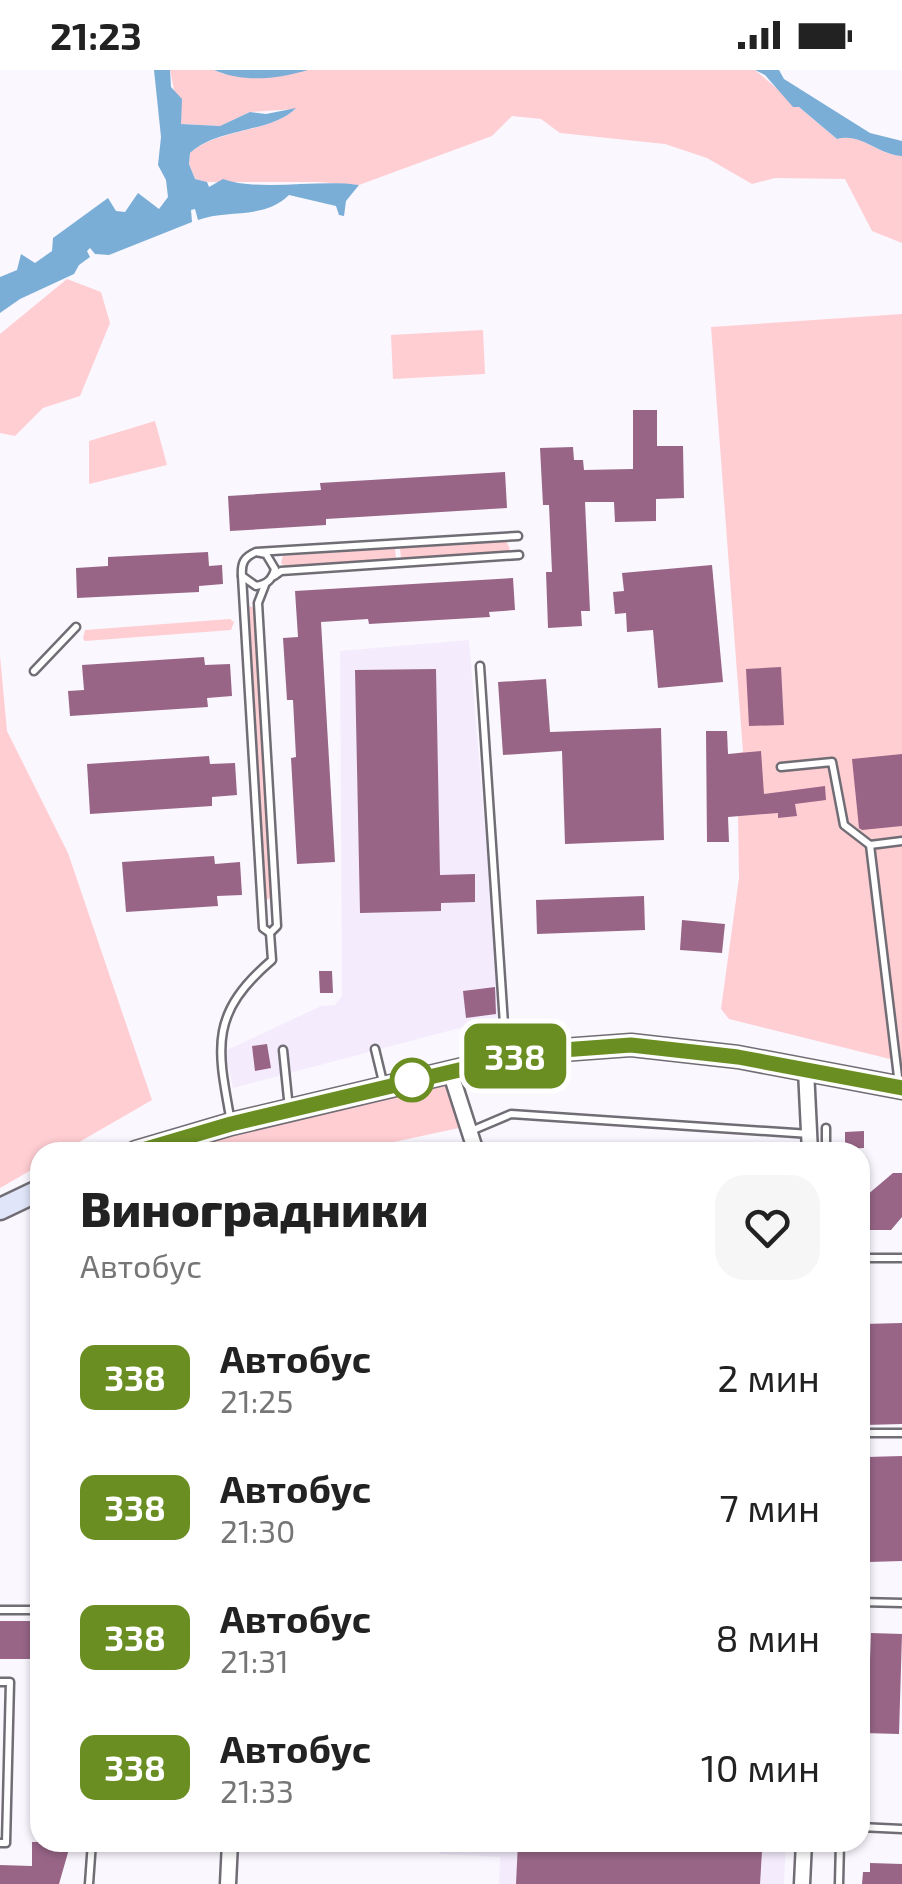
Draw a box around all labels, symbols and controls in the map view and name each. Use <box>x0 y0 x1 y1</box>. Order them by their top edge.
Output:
text: 21:23 <box>50 12 142 58</box>
line badge: 338 <box>458 1024 572 1088</box>
text: 338 <box>484 1035 546 1077</box>
unlabelled marker <box>391 1059 433 1101</box>
button: heart <box>715 1175 820 1280</box>
text: Виноградники <box>80 1179 429 1237</box>
text: Автобус <box>80 1246 202 1284</box>
text: Автобус <box>220 1335 371 1381</box>
text: 2 мин <box>717 1354 820 1400</box>
text: 338 <box>104 1356 166 1398</box>
text: 21:25 <box>220 1381 293 1419</box>
text: Автобус <box>220 1465 371 1511</box>
text: 7 мин <box>719 1484 820 1530</box>
text: 338 <box>104 1486 166 1528</box>
text: 21:30 <box>220 1511 295 1549</box>
text: Автобус <box>220 1595 371 1641</box>
text: 8 мин <box>716 1614 820 1660</box>
text: 338 <box>104 1616 166 1658</box>
text: 21:31 <box>220 1641 289 1679</box>
text: Автобус <box>220 1725 371 1771</box>
text: 10 мин <box>701 1744 820 1790</box>
text: 338 <box>104 1746 166 1788</box>
text: 21:33 <box>220 1771 294 1809</box>

